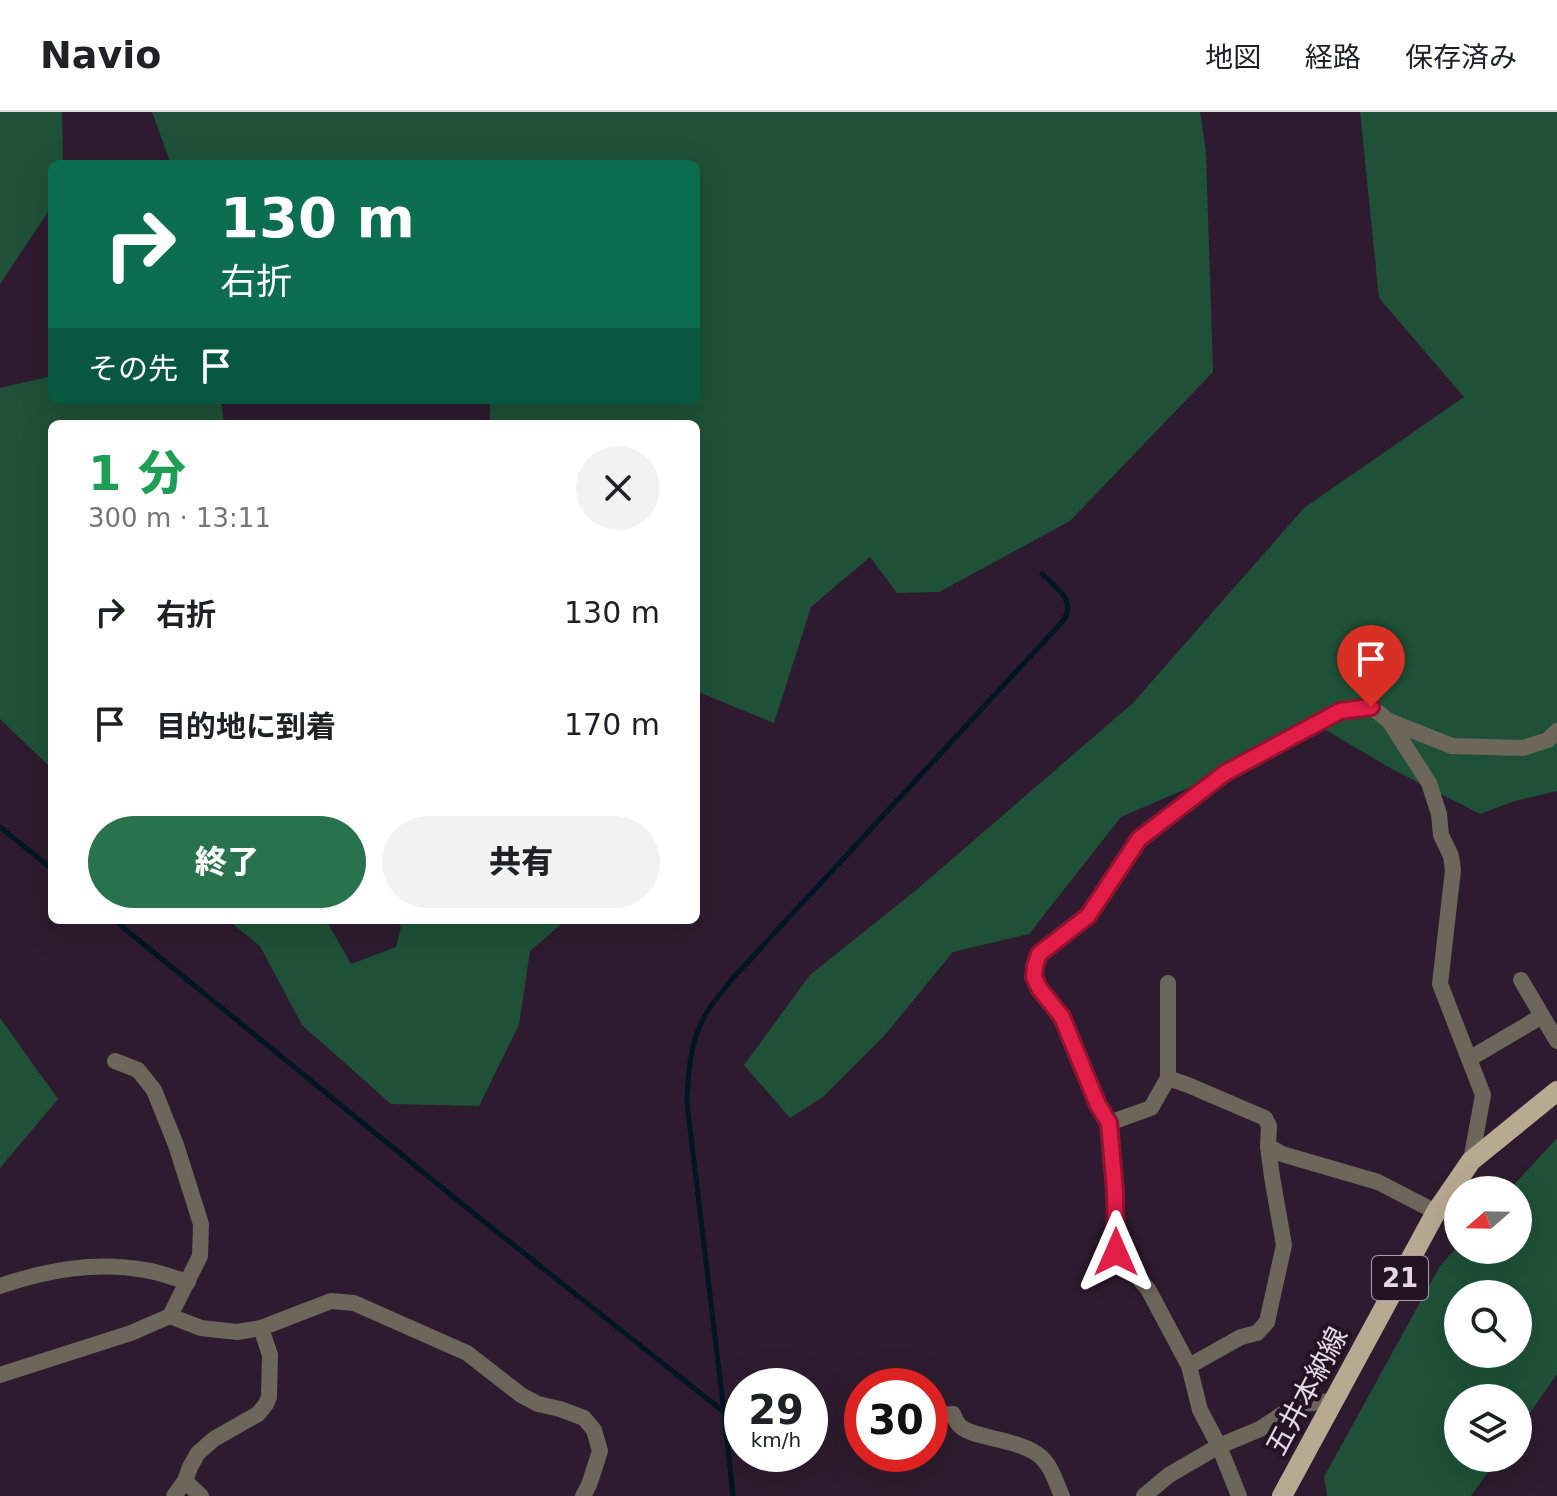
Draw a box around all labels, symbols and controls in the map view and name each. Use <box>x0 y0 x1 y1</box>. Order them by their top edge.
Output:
text: Navio <box>40 33 161 77</box>
text: 地図 <box>1205 41 1261 74</box>
text: 経路 <box>1305 41 1361 74</box>
text: 保存済み <box>1405 41 1517 74</box>
text: 130 m <box>220 185 415 250</box>
icon: right <box>88 192 192 296</box>
text: 右折 <box>220 261 292 302</box>
icon: arrive <box>194 344 238 388</box>
text: その先 <box>88 351 178 386</box>
text: 1 分 <box>88 445 186 501</box>
button: close <box>576 446 660 530</box>
text: 300 m · 13:11 <box>88 503 271 533</box>
icon: right <box>88 590 132 634</box>
text: 130 m <box>564 595 660 630</box>
text: 右折 <box>156 597 216 632</box>
pin <box>1337 625 1405 707</box>
icon: arrive <box>1349 637 1393 681</box>
icon: arrive <box>88 702 132 746</box>
text: 170 m <box>564 707 660 742</box>
text: 目的地に到着 <box>156 709 336 744</box>
button: 終了 <box>88 816 366 908</box>
button: 共有 <box>382 816 660 908</box>
north arrow <box>1444 1176 1532 1264</box>
map controls <box>1444 1176 1532 1472</box>
position arrow <box>1074 1210 1158 1294</box>
road number: 21 <box>1372 1256 1428 1300</box>
button: search <box>1444 1280 1532 1368</box>
street label: 五井本納線 <box>1260 1321 1354 1461</box>
speed limit sign: 30 <box>844 1368 948 1472</box>
button: layers <box>1444 1384 1532 1472</box>
text: 29 <box>748 1387 804 1433</box>
text: km/h <box>751 1428 801 1452</box>

